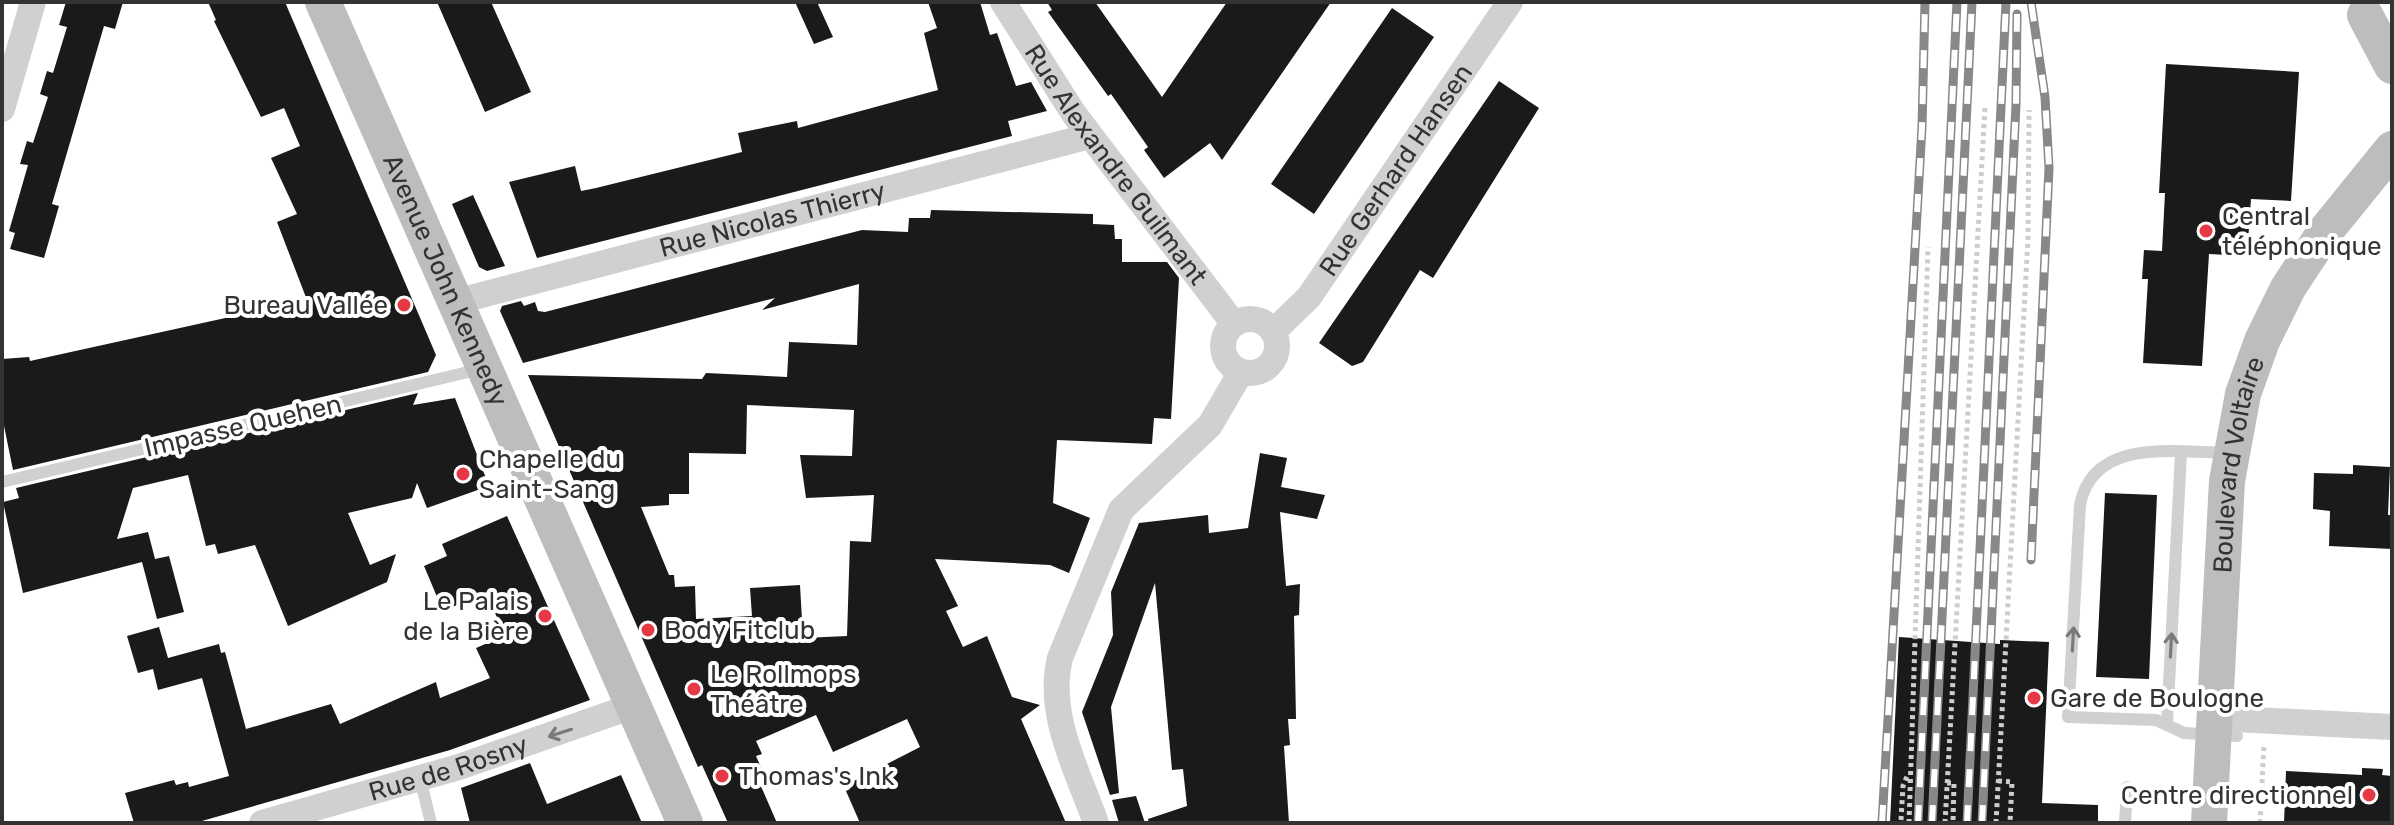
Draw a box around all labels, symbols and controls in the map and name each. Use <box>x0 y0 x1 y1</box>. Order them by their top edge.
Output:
street label: Rue Alexandre Guilmant <box>1018 38 1214 291</box>
street label: Rue Gerhard Hansen <box>1312 58 1479 282</box>
street label: Avenue John Kennedy <box>377 149 515 411</box>
street label: Rue Nicolas Thierry <box>656 175 889 263</box>
place label: Central téléphonique <box>2222 201 2382 262</box>
marker: Central téléphonique <box>2197 222 2215 240</box>
place label: Bureau Vallée <box>223 290 388 321</box>
marker: Bureau Vallée <box>395 296 413 314</box>
street label: Boulevard Voltaire <box>2207 352 2271 574</box>
street label: Impasse Quehen <box>141 388 345 464</box>
place label: Chapelle du Saint-Sang <box>479 444 621 505</box>
marker: Chapelle du Saint-Sang <box>454 465 472 483</box>
place label: Le Palais de la Bière <box>403 586 529 647</box>
marker: Le Palais de la Bière <box>536 607 554 625</box>
place label: Body Fitclub <box>664 615 815 646</box>
marker: Body Fitclub <box>639 621 657 639</box>
one-way arrow <box>2065 626 2080 653</box>
one-way arrow <box>2164 632 2179 659</box>
place label: Le Rollmops Théâtre <box>710 659 857 720</box>
marker: Le Rollmops Théâtre <box>685 680 703 698</box>
place label: Gare de Boulogne <box>2050 683 2264 714</box>
marker: Gare de Boulogne <box>2025 689 2043 707</box>
one-way arrow <box>548 727 573 742</box>
street label: Rue de Rosny <box>365 729 532 807</box>
place label: Thomas's Ink <box>738 761 895 792</box>
marker: Thomas's Ink <box>713 767 731 785</box>
place label: Centre directionnel <box>2121 780 2353 811</box>
marker: Centre directionnel <box>2360 786 2378 804</box>

